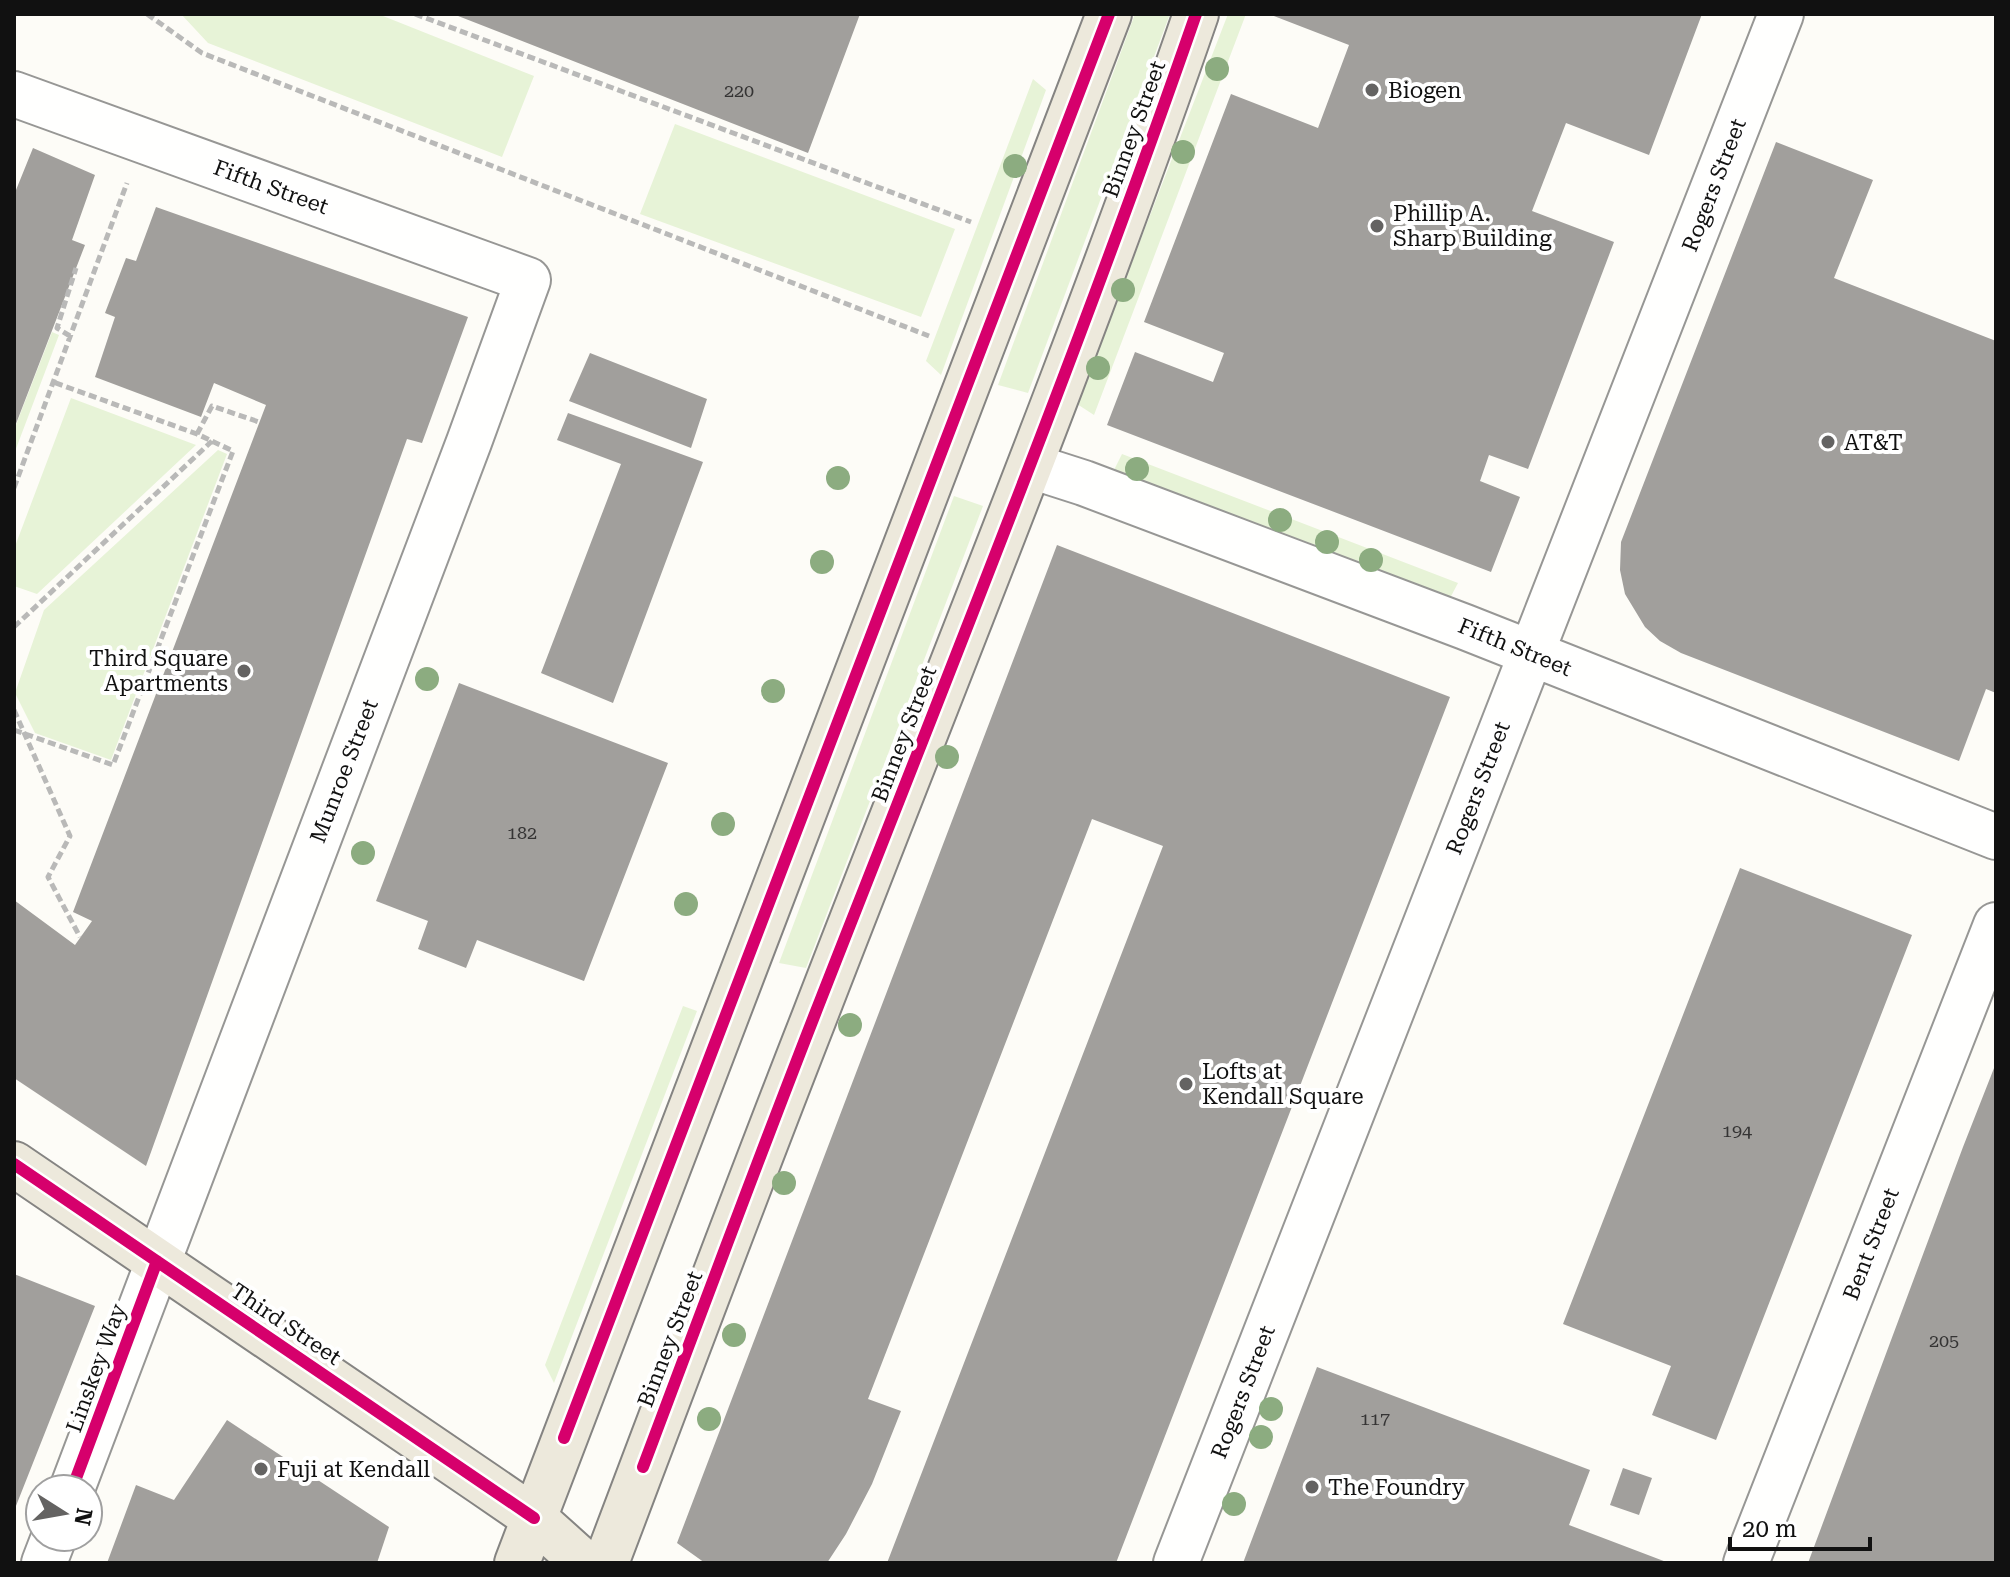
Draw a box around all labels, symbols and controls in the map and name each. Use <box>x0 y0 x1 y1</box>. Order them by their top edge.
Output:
street label: Binney Street <box>1098 57 1170 201</box>
place label: Biogen <box>1388 78 1461 103</box>
house number: 220 <box>724 80 754 101</box>
marker: Biogen <box>1363 81 1381 99</box>
street label: Rogers Street <box>1677 115 1751 255</box>
street label: Fifth Street <box>210 155 332 219</box>
place label: Phillip A. Sharp Building <box>1393 201 1552 251</box>
marker: Phillip A. Sharp Building <box>1368 217 1386 235</box>
place label: AT&T <box>1844 430 1903 455</box>
marker: AT&T <box>1819 433 1837 451</box>
street label: Fifth Street <box>1455 613 1575 681</box>
place label: Third Square Apartments <box>89 646 228 696</box>
marker: Third Square Apartments <box>235 662 253 680</box>
street label: Binney Street <box>867 662 941 806</box>
street label: Munroe Street <box>305 696 383 846</box>
street label: Rogers Street <box>1441 718 1515 858</box>
house number: 182 <box>507 822 537 843</box>
place label: Lofts at Kendall Square <box>1202 1059 1364 1109</box>
marker: Lofts at Kendall Square <box>1177 1075 1195 1093</box>
house number: 194 <box>1722 1120 1752 1141</box>
street label: Bent Street <box>1838 1184 1904 1304</box>
street label: Binney Street <box>633 1267 707 1411</box>
street label: Third Street <box>226 1278 346 1370</box>
street label: Linskey Way <box>61 1300 131 1436</box>
street label: Rogers Street <box>1206 1322 1280 1462</box>
house number: 205 <box>1929 1330 1959 1351</box>
house number: 117 <box>1360 1408 1390 1429</box>
place label: Fuji at Kendall <box>277 1457 430 1482</box>
marker: Fuji at Kendall <box>252 1460 270 1478</box>
north arrow <box>24 1473 104 1553</box>
place label: The Foundry <box>1328 1475 1465 1500</box>
marker: The Foundry <box>1303 1478 1321 1496</box>
scale bar <box>1730 1501 1870 1551</box>
text: N <box>69 1506 97 1527</box>
text: 20 m <box>1742 1515 1797 1543</box>

